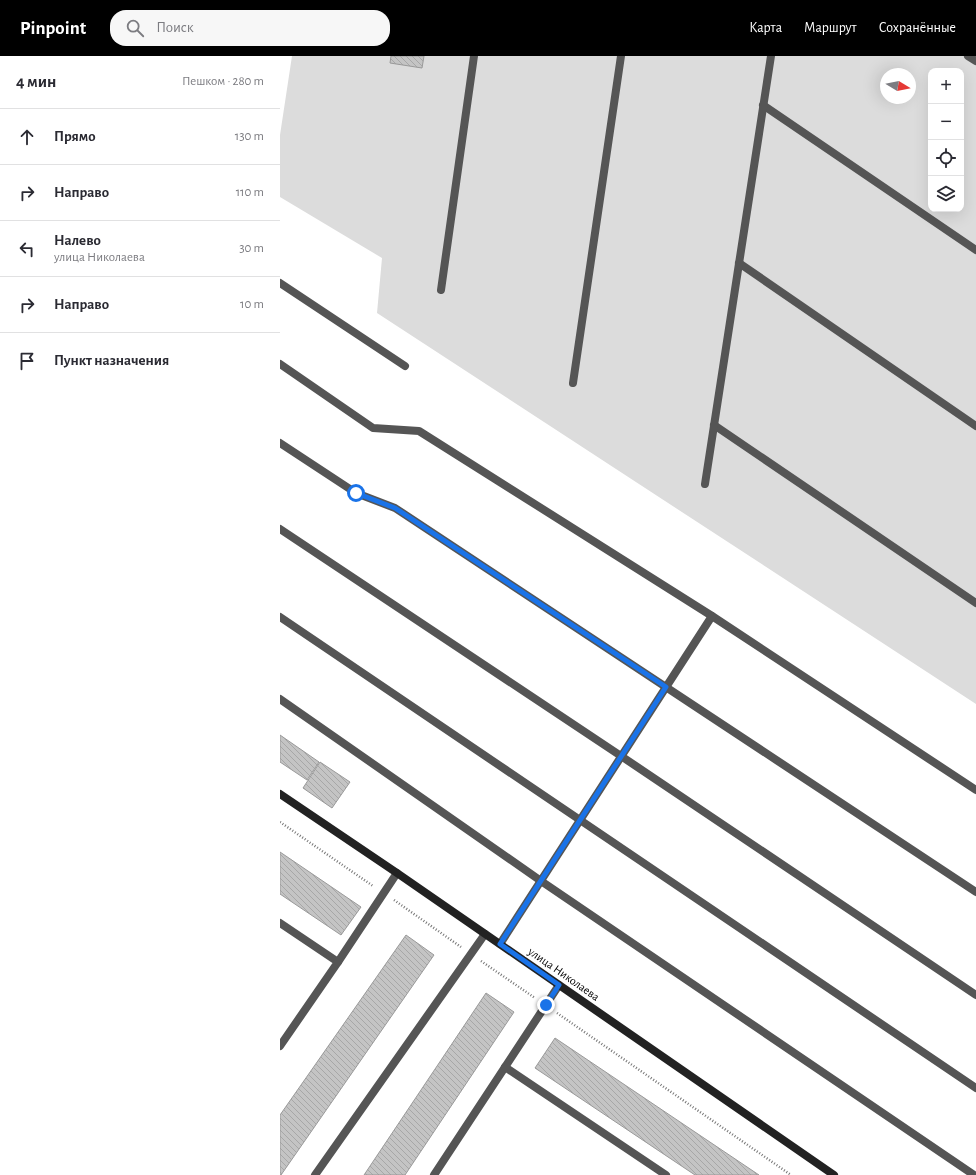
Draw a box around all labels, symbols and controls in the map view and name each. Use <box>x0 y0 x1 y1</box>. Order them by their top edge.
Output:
search box <box>110 10 390 46</box>
icon: search <box>124 17 146 39</box>
text: Pinpoint <box>20 19 86 38</box>
text: Поиск <box>156 20 194 35</box>
text: Карта <box>749 21 782 35</box>
text: Маршрут <box>804 21 857 35</box>
text: Сохранённые <box>879 21 956 35</box>
north arrow <box>880 68 916 104</box>
map controls <box>928 68 964 212</box>
button: + <box>928 68 964 104</box>
text: 4 мин <box>16 73 56 90</box>
text: Пешком · 280 m <box>182 75 264 88</box>
button: − <box>928 104 964 140</box>
icon: ahead <box>16 126 38 148</box>
text: Прямо <box>54 129 96 144</box>
text: 130 m <box>235 130 264 143</box>
button: locate <box>928 140 964 176</box>
button: layers <box>928 176 964 212</box>
icon: right <box>16 182 38 204</box>
text: Направо <box>54 185 109 200</box>
text: 110 m <box>236 186 264 199</box>
text: Налево <box>54 233 101 248</box>
icon: left <box>16 238 38 260</box>
text: 30 m <box>239 242 264 255</box>
text: улица Николаева <box>54 251 145 264</box>
icon: right <box>16 294 38 316</box>
text: Направо <box>54 297 109 312</box>
text: 10 m <box>240 298 264 311</box>
icon: arrive <box>16 350 38 372</box>
text: Пункт назначения <box>54 353 169 368</box>
route start <box>347 484 365 502</box>
street label: улица Николаева <box>525 944 602 1004</box>
route end <box>537 996 555 1014</box>

